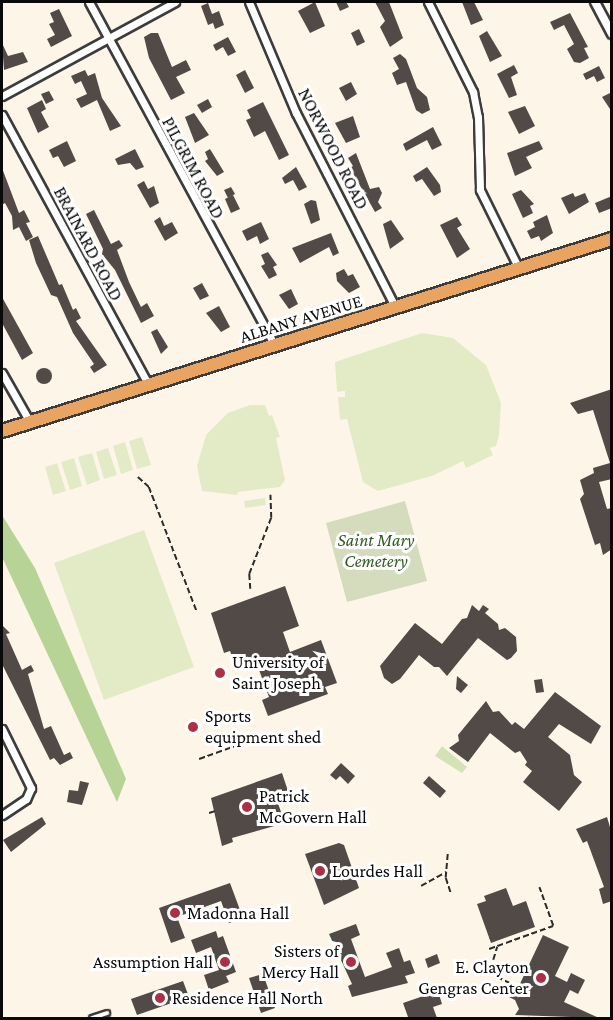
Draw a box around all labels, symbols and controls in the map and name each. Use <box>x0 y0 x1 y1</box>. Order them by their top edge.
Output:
street label: NORWOOD ROAD <box>293 85 373 213</box>
street label: PILGRIM ROAD <box>157 113 229 223</box>
street label: BRAINARD ROAD <box>49 183 127 305</box>
street label: ALBANY AVENUE <box>237 290 365 348</box>
park label: Saint Mary Cemetery <box>337 530 415 572</box>
place label: University of Saint Joseph <box>232 652 324 694</box>
marker: University of Saint Joseph <box>213 666 227 680</box>
place label: Sports equipment shed <box>205 706 321 748</box>
marker: Sports equipment shed <box>186 720 200 734</box>
place label: Patrick McGovern Hall <box>259 786 367 828</box>
marker: Patrick McGovern Hall <box>240 800 254 814</box>
place label: Lourdes Hall <box>332 860 423 882</box>
marker: Lourdes Hall <box>313 864 327 878</box>
place label: Madonna Hall <box>187 902 289 924</box>
marker: Madonna Hall <box>168 906 182 920</box>
place label: Sisters of Mercy Hall <box>261 941 339 984</box>
place label: Assumption Hall <box>93 951 213 973</box>
marker: Assumption Hall <box>218 955 232 969</box>
marker: Sisters of Mercy Hall <box>344 955 358 969</box>
place label: E. Clayton Gengras Center <box>418 957 529 1000</box>
marker: E. Clayton Gengras Center <box>534 971 548 985</box>
place label: Residence Hall North <box>172 987 323 1009</box>
marker: Residence Hall North <box>153 991 167 1005</box>

